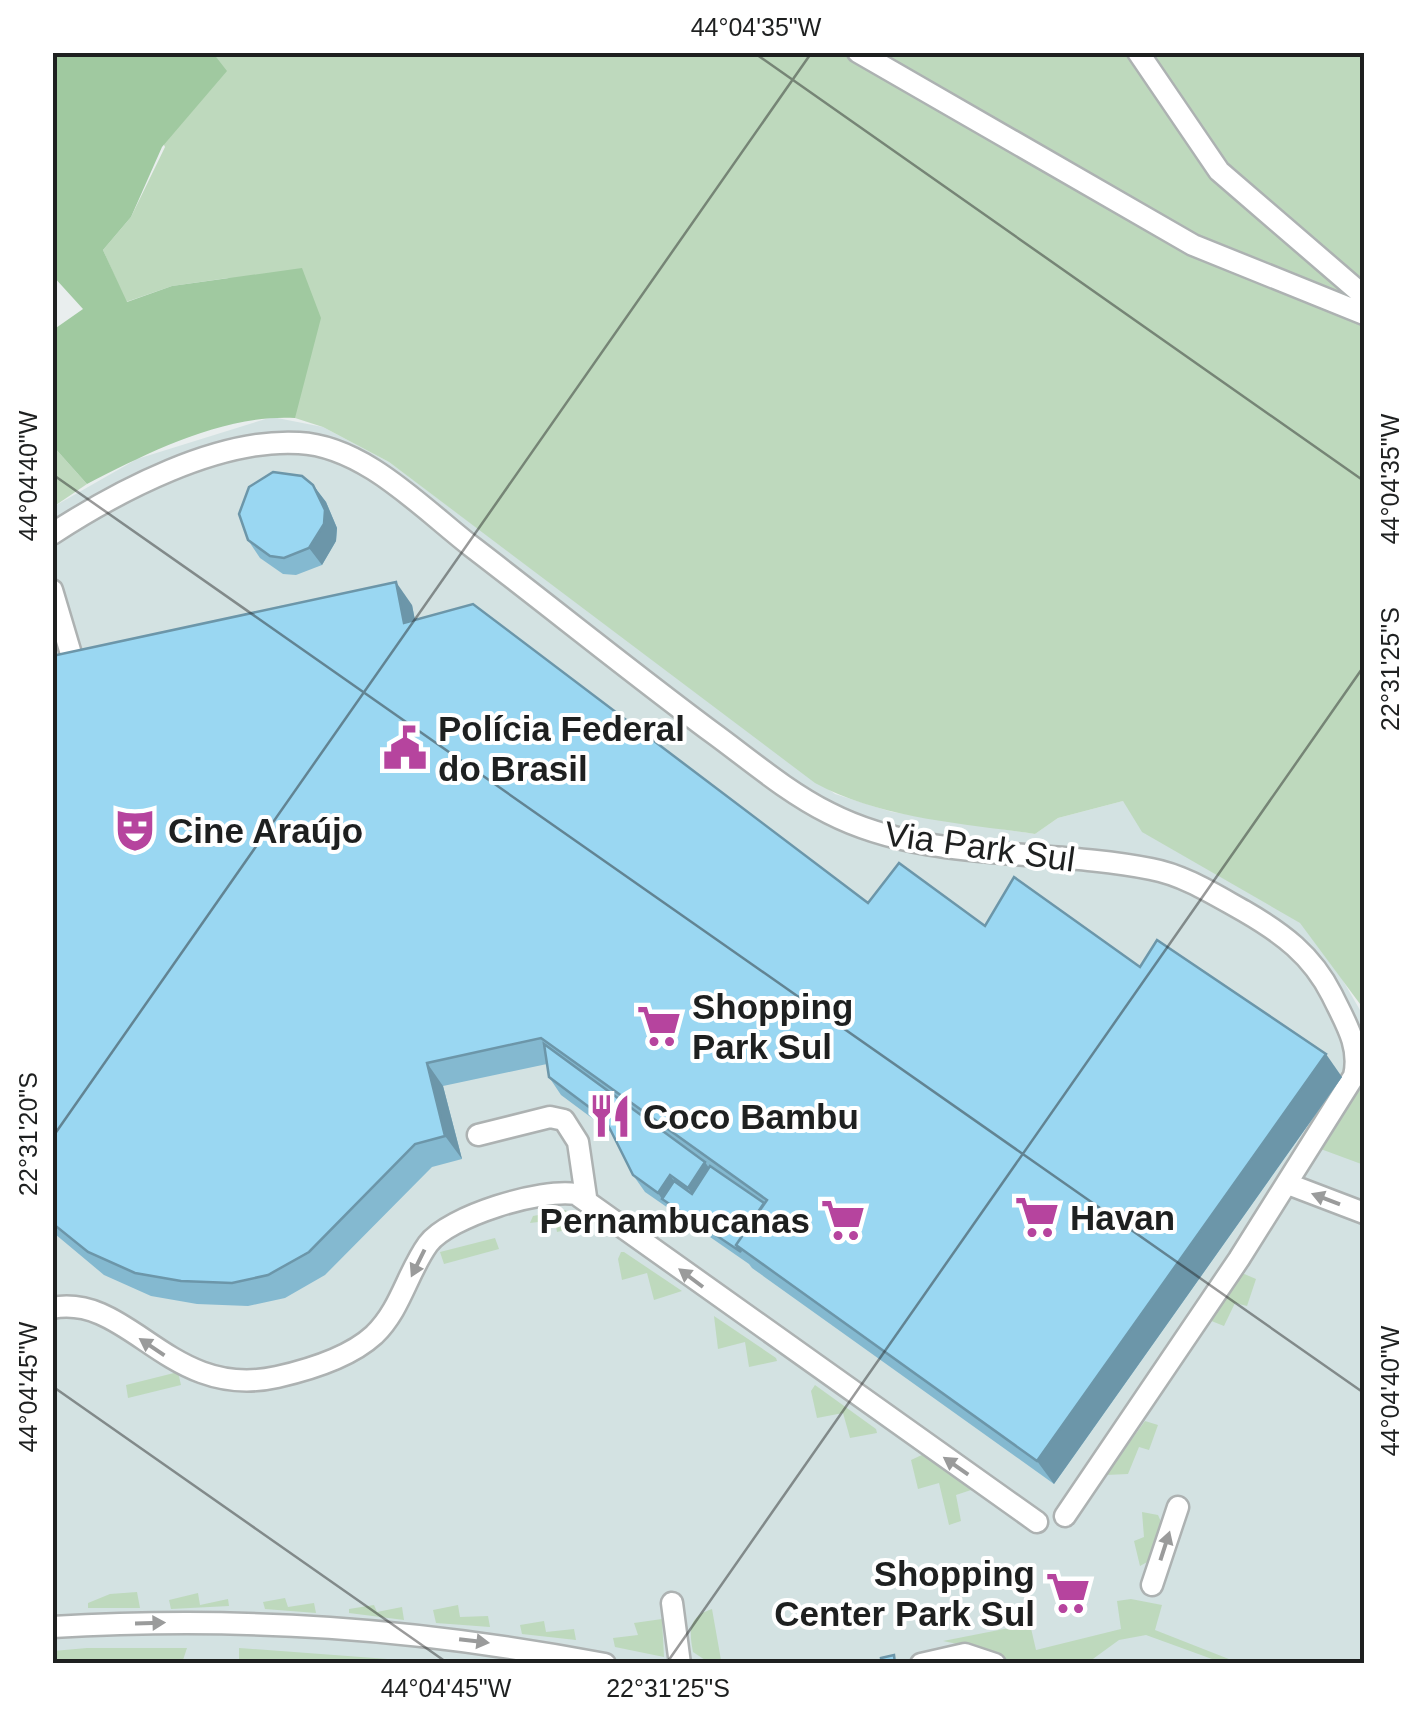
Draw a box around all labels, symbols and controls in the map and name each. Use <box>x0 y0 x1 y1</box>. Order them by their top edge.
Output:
text: 44°04'35"W <box>691 13 822 41</box>
text: 44°04'40"W <box>14 410 42 541</box>
text: 44°04'35"W <box>1376 413 1404 544</box>
text: 22°31'25"S <box>1376 607 1404 731</box>
place label: Polícia Federal do Brasil <box>438 709 685 788</box>
public building icon: Polícia Federal do Brasil <box>381 724 429 772</box>
theatre icon: Cine Araújo <box>111 806 159 854</box>
place label: Cine Araújo <box>168 811 363 850</box>
street label: Via Park Sul <box>882 813 1078 879</box>
place label: Shopping Park Sul <box>692 987 853 1066</box>
supermarket icon: Shopping Park Sul <box>635 1002 683 1050</box>
text: 22°31'20"S <box>14 1072 42 1196</box>
restaurant icon: Coco Bambu <box>586 1092 634 1140</box>
place label: Coco Bambu <box>643 1097 859 1136</box>
one-way arrow <box>1311 1191 1341 1206</box>
supermarket icon: Havan <box>1013 1193 1061 1241</box>
supermarket icon: Pernambucanas <box>819 1196 867 1244</box>
place label: Havan <box>1070 1198 1175 1237</box>
place label: Pernambucanas <box>540 1201 810 1240</box>
one-way arrow <box>410 1249 427 1278</box>
one-way arrow <box>678 1269 704 1289</box>
text: 44°04'45"W <box>14 1321 42 1452</box>
text: 44°04'40"W <box>1376 1325 1404 1456</box>
one-way arrow <box>138 1338 165 1357</box>
one-way arrow <box>943 1457 970 1476</box>
one-way arrow <box>1158 1530 1173 1560</box>
place label: Shopping Center Park Sul <box>774 1554 1035 1633</box>
supermarket icon: Shopping Center Park Sul <box>1044 1569 1092 1617</box>
one-way arrow <box>134 1615 166 1631</box>
one-way arrow <box>458 1633 490 1649</box>
text: 44°04'45"W <box>381 1674 512 1702</box>
text: 22°31'25"S <box>606 1674 730 1702</box>

